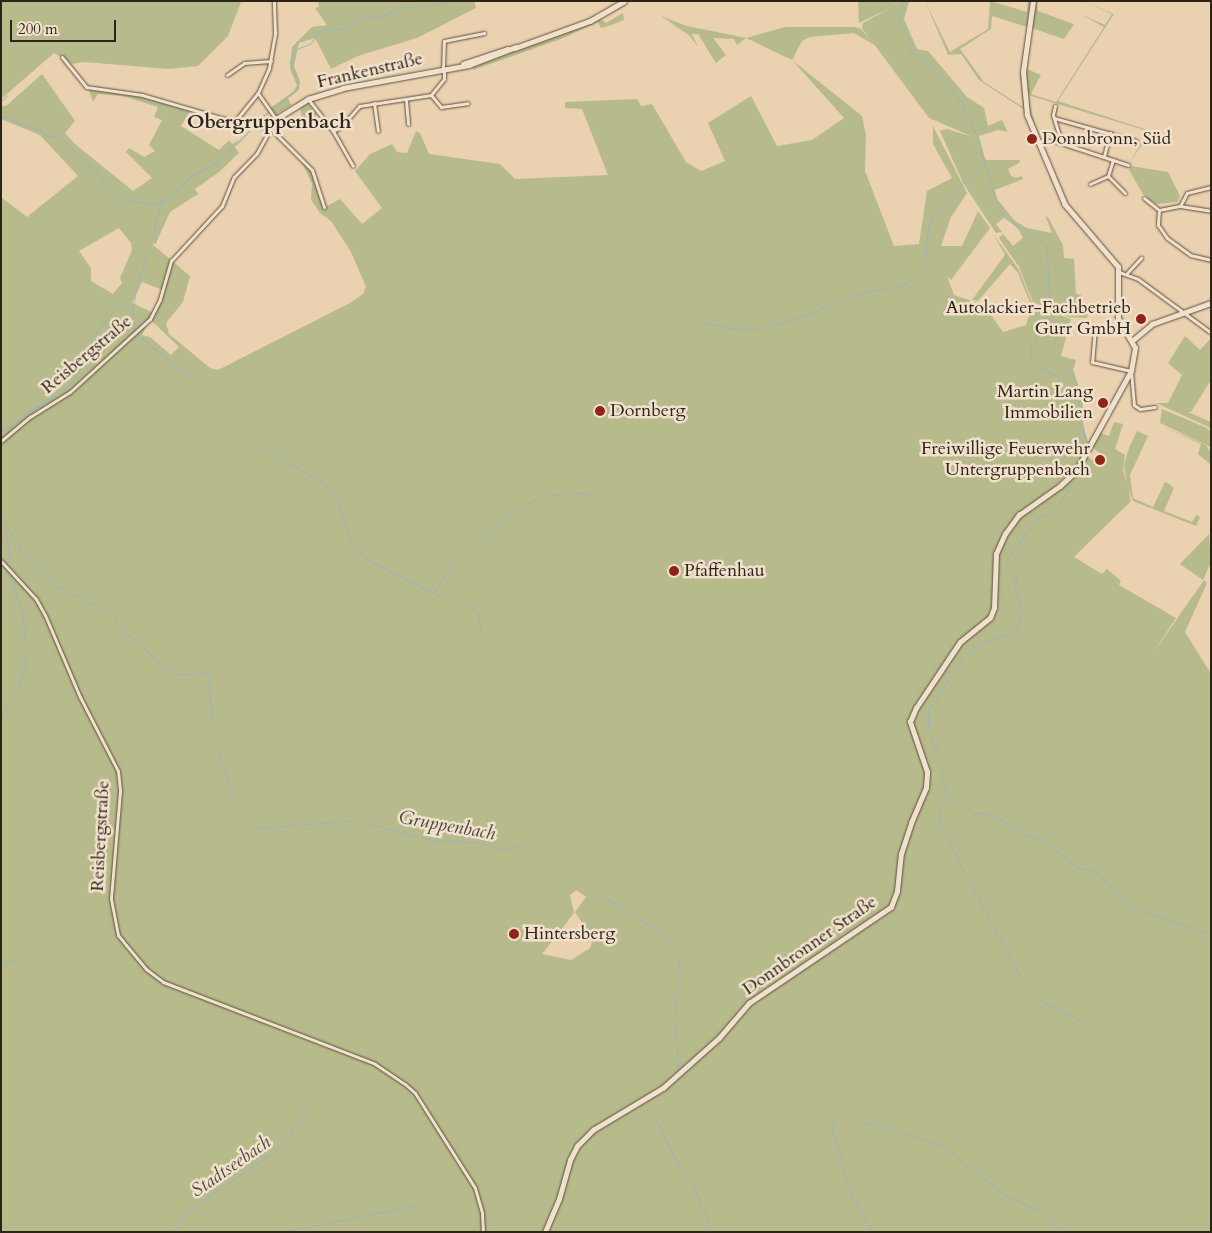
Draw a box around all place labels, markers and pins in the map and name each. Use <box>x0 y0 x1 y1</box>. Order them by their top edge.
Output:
place label: Donnbronn, Süd <box>1042 128 1171 150</box>
marker: Donnbronn, Süd <box>1026 133 1038 145</box>
place label: Autolackier-Fachbetrieb Gurr GmbH <box>946 298 1131 340</box>
marker: Autolackier-Fachbetrieb Gurr GmbH <box>1135 313 1147 325</box>
place label: Martin Lang Immobilien <box>997 382 1093 424</box>
marker: Martin Lang Immobilien <box>1097 397 1109 409</box>
place label: Dornberg <box>610 400 686 422</box>
marker: Dornberg <box>594 405 606 417</box>
place label: Freiwillige Feuerwehr Untergruppenbach <box>921 439 1090 482</box>
marker: Freiwillige Feuerwehr Untergruppenbach <box>1094 454 1106 466</box>
place label: Pfaffenhau <box>684 560 765 582</box>
marker: Pfaffenhau <box>668 565 680 577</box>
place label: Hintersberg <box>524 923 615 945</box>
marker: Hintersberg <box>508 928 520 940</box>

